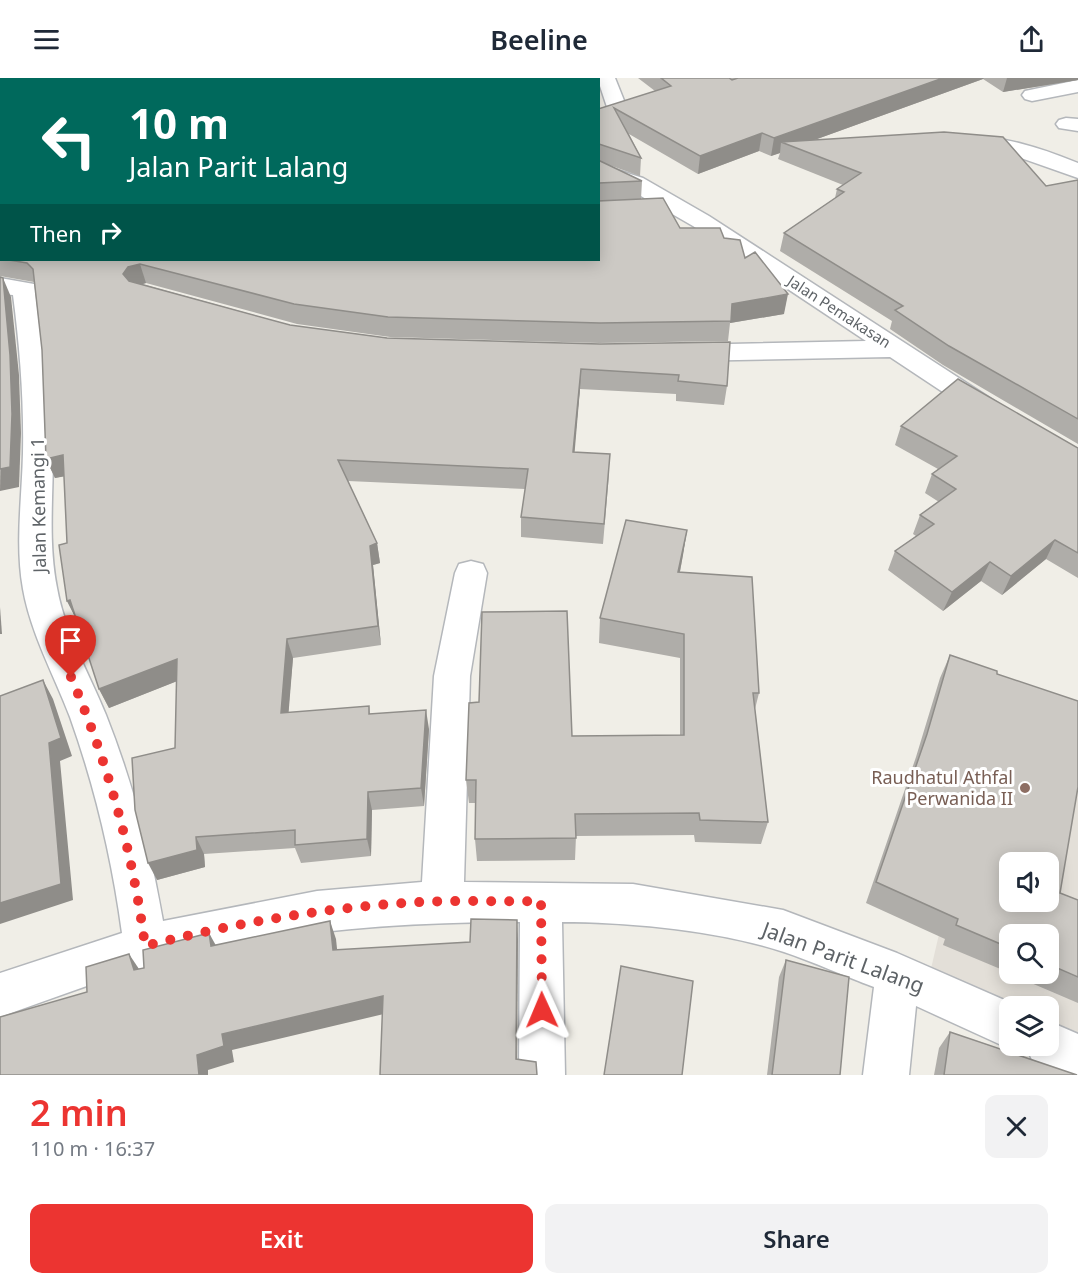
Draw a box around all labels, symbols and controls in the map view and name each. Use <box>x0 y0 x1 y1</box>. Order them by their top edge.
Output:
text: Beeline <box>490 21 588 58</box>
icon: menu <box>30 23 63 56</box>
icon: share <box>1015 23 1048 56</box>
text: 10 m <box>129 94 229 151</box>
icon: left <box>30 102 108 180</box>
text: Jalan Parit Lalang <box>129 148 348 185</box>
icon: right <box>94 216 127 249</box>
text: Then <box>30 218 82 248</box>
street label: Jalan Pemakasan <box>782 269 895 352</box>
street label: Jalan Kemangi 1 <box>25 437 51 575</box>
pin <box>45 615 96 677</box>
icon: arrive <box>54 624 87 657</box>
place label: Raudhatul Athfal Perwanida II <box>871 765 1013 810</box>
marker: Raudhatul Athfal Perwanida II <box>1018 781 1032 795</box>
map controls <box>999 852 1059 1056</box>
button: sound <box>999 852 1059 912</box>
street label: Jalan Parit Lalang <box>756 914 928 999</box>
button: search <box>999 924 1059 984</box>
position arrow <box>510 978 574 1042</box>
button: layers <box>999 996 1059 1056</box>
text: 2 min <box>30 1088 128 1137</box>
button: close <box>985 1095 1048 1158</box>
text: 110 m · 16:37 <box>30 1135 155 1162</box>
button: Exit <box>30 1204 533 1273</box>
button: Share <box>545 1204 1048 1273</box>

